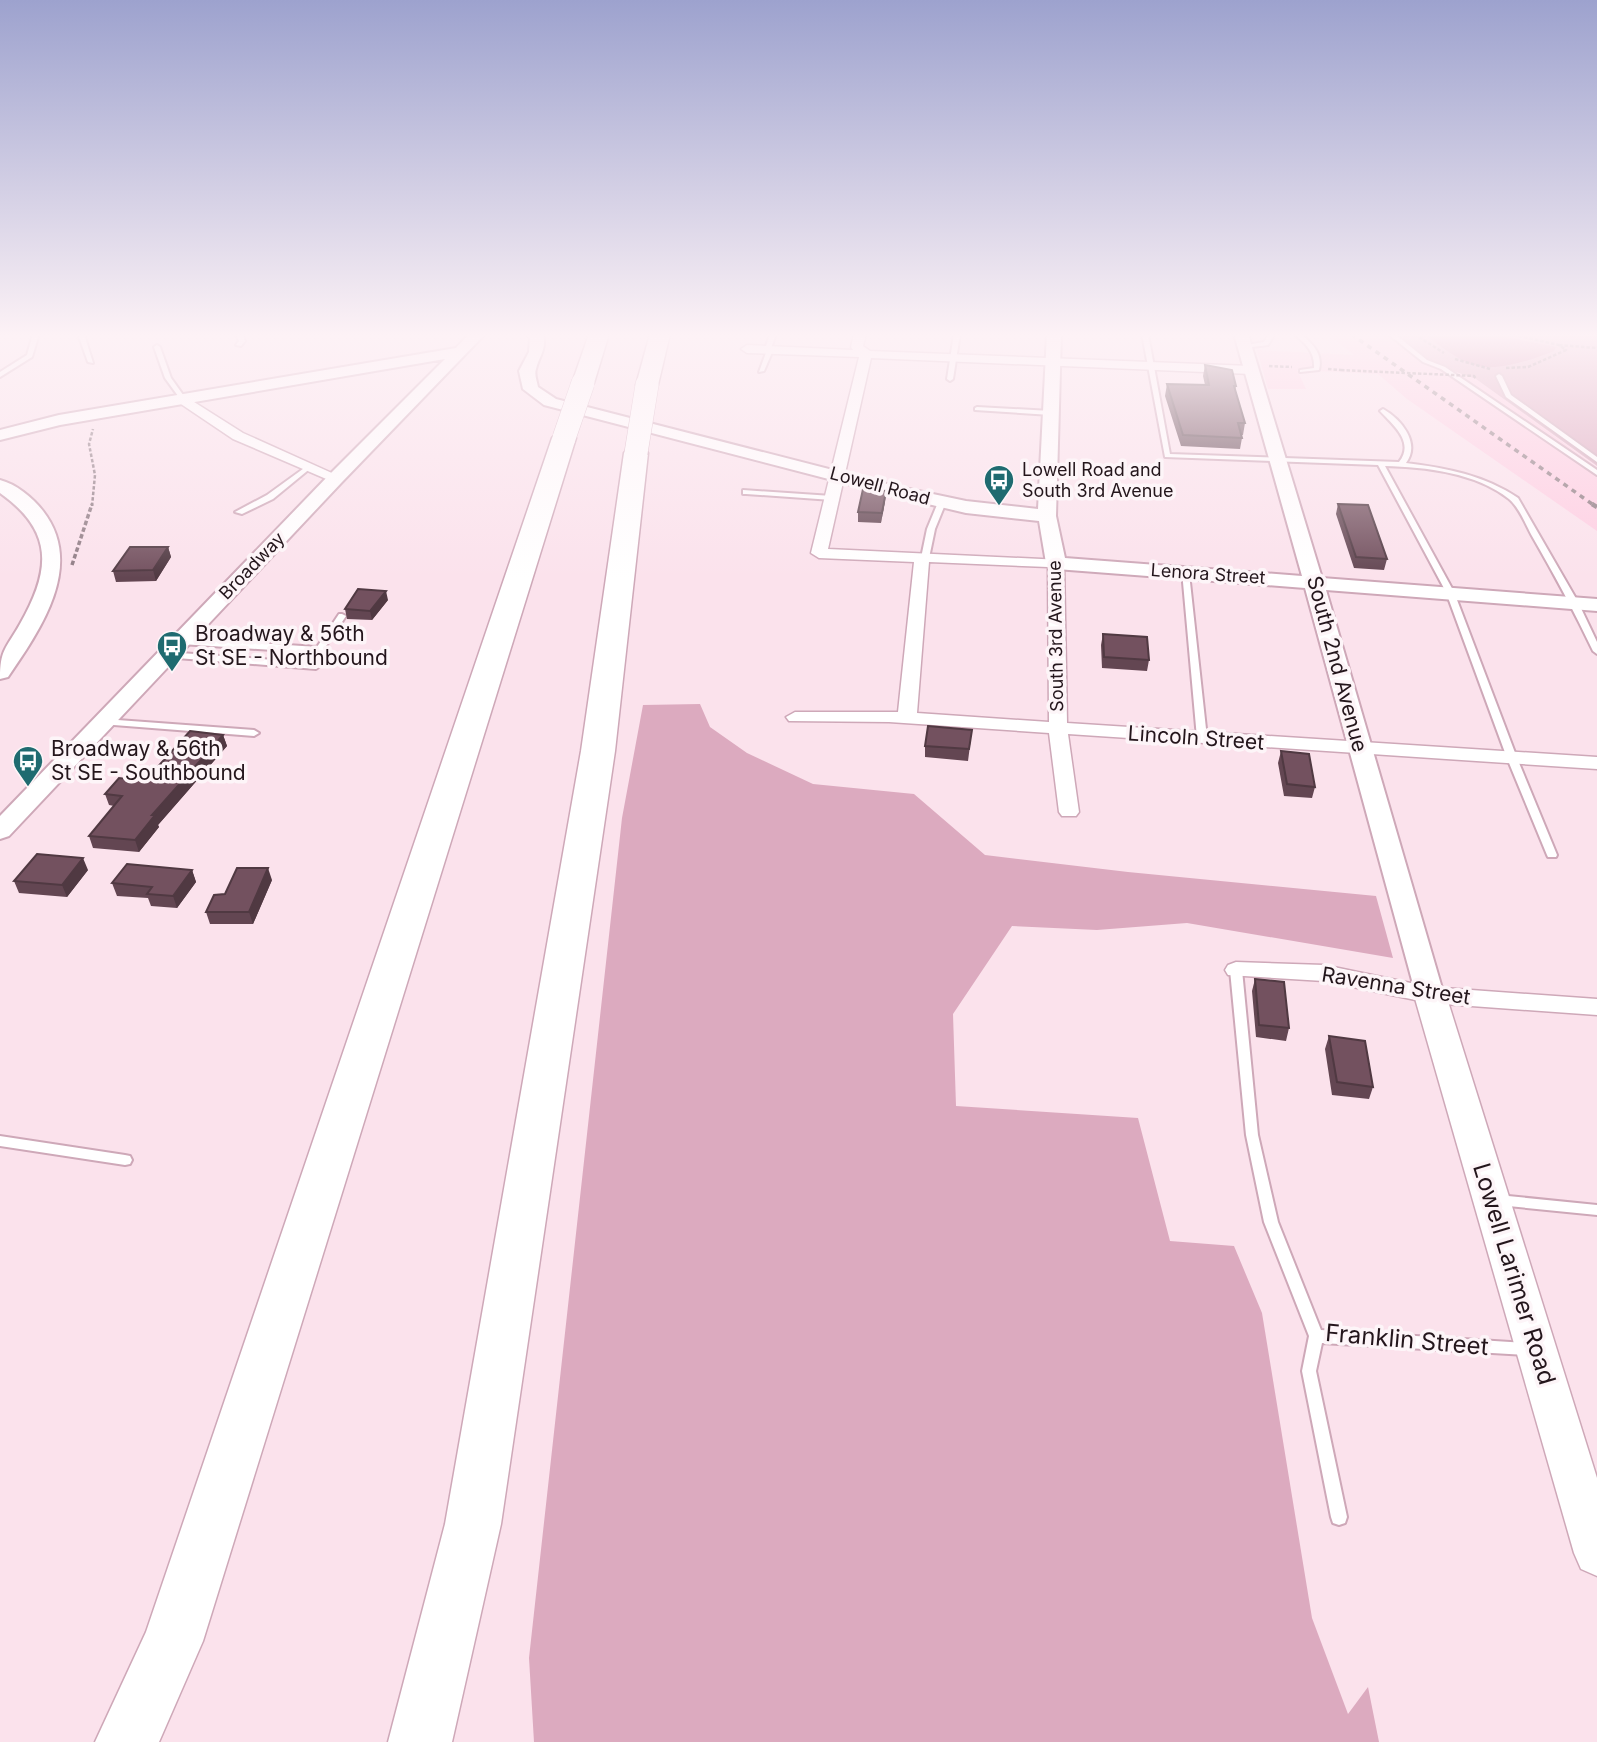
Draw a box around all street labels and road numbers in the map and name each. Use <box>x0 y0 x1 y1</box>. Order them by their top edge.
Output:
street label: Lowell Road <box>828 462 932 509</box>
street label: Broadway <box>215 528 289 604</box>
street label: Lenora Street <box>1150 559 1266 588</box>
street label: South 3rd Avenue <box>1044 560 1067 712</box>
street label: South 2nd Avenue <box>1302 573 1373 755</box>
street label: Lincoln Street <box>1127 720 1265 755</box>
street label: Ravenna Street <box>1320 961 1472 1010</box>
street label: Lowell Larimer Road <box>1467 1160 1562 1388</box>
street label: Franklin Street <box>1324 1318 1490 1361</box>

